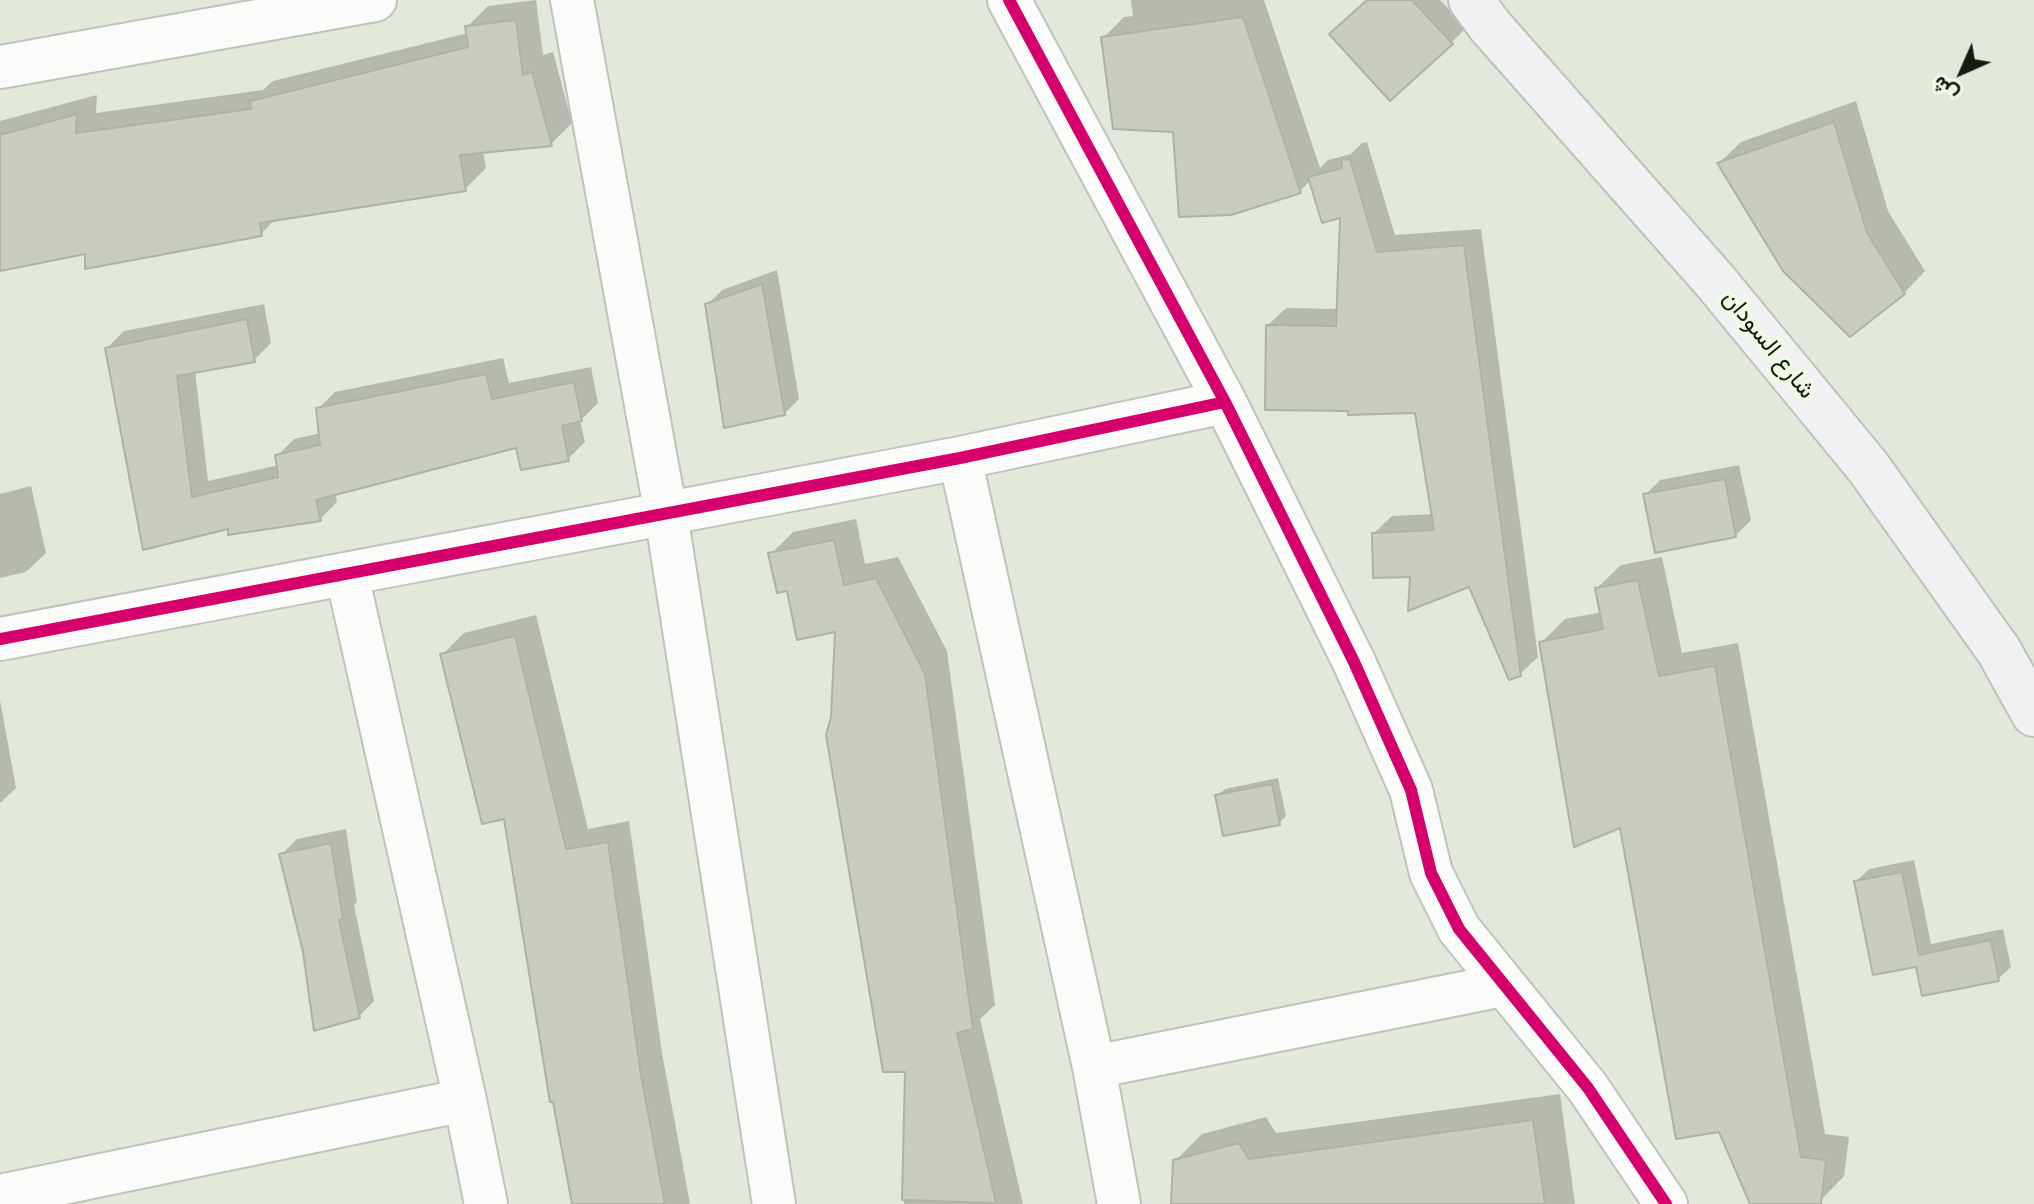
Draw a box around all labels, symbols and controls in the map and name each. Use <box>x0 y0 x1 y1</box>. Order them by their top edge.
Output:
north arrow <box>1922 32 2002 112</box>
text: ش <box>1925 70 1964 109</box>
street label: شارع السودان <box>1715 285 1821 405</box>

